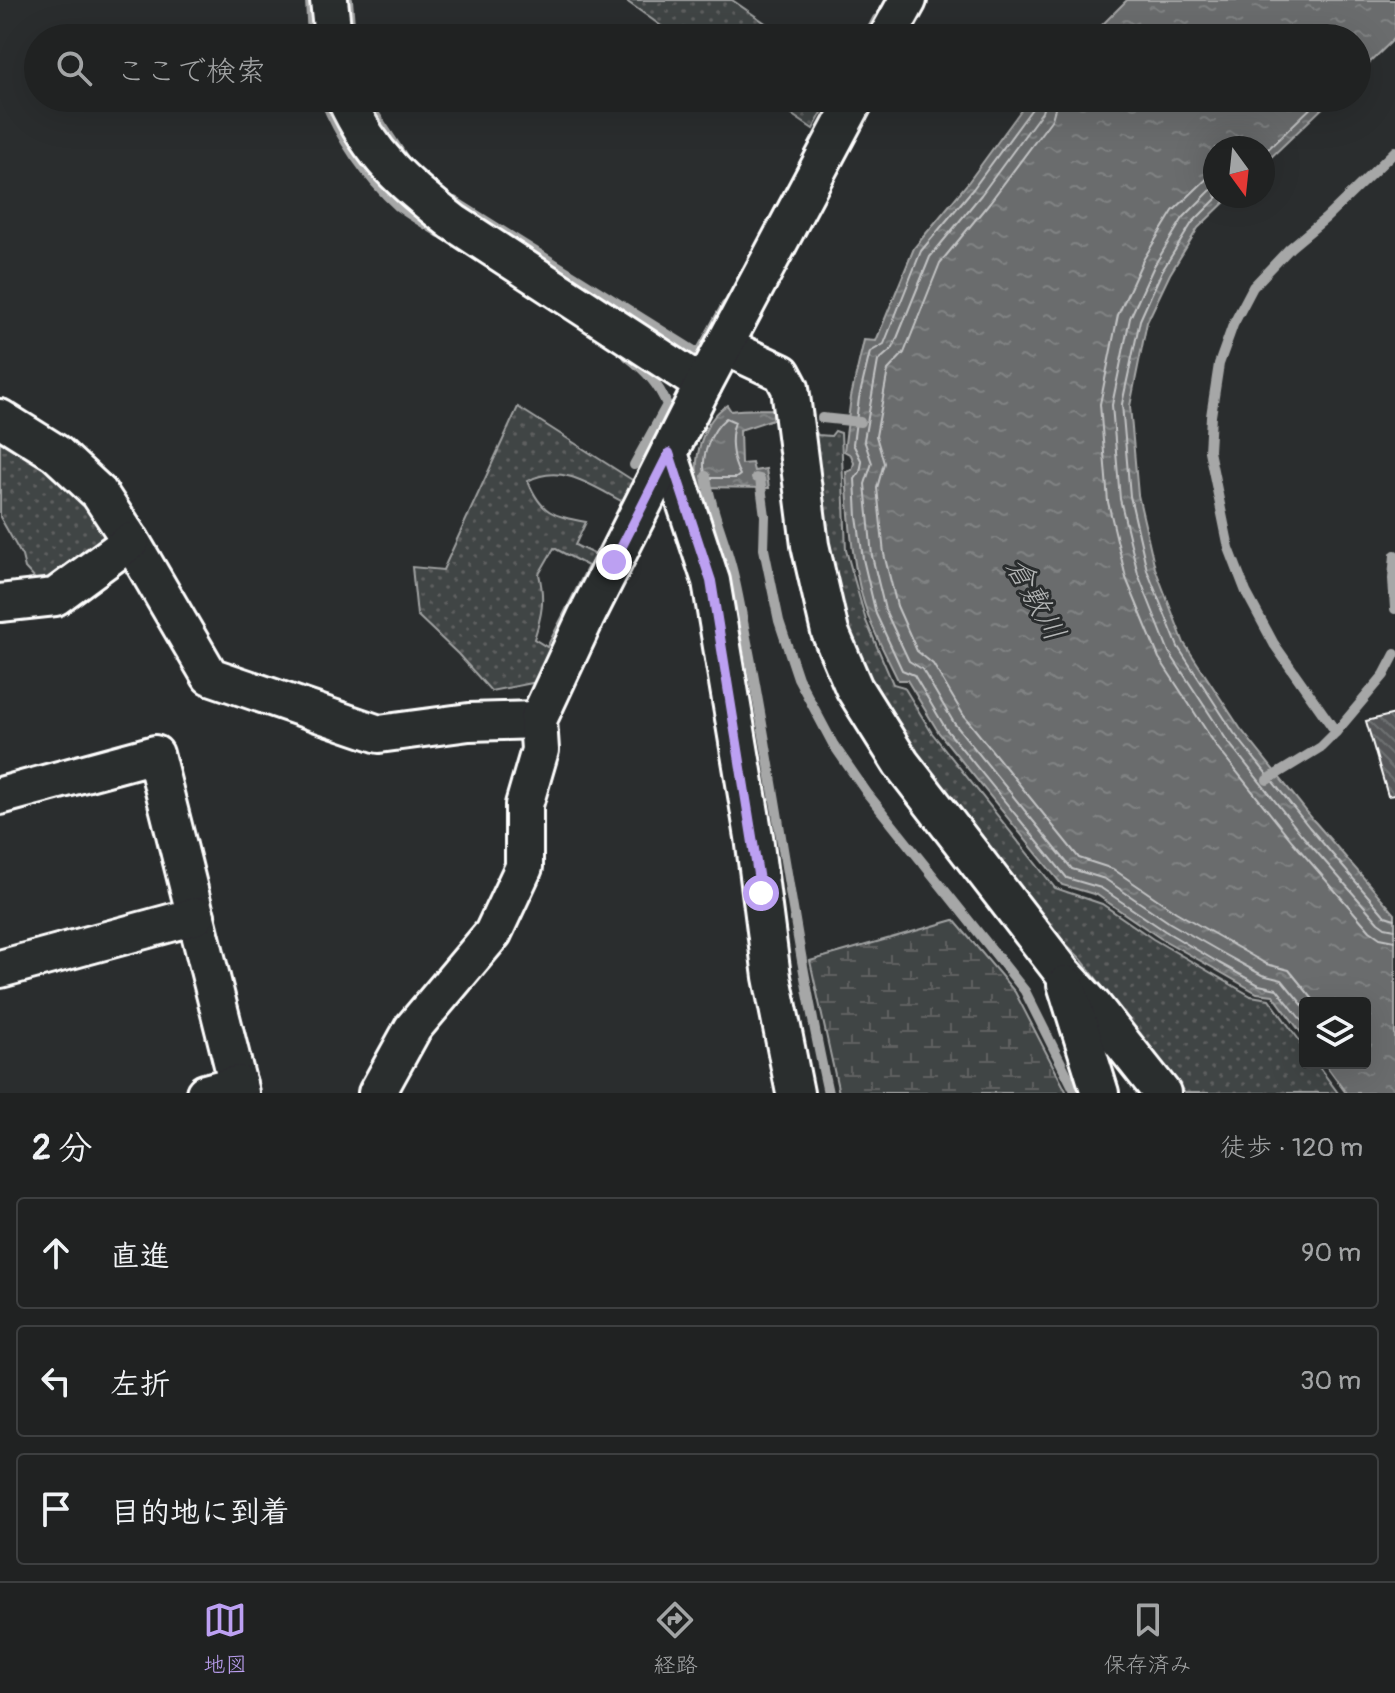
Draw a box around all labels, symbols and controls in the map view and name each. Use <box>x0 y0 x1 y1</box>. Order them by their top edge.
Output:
search box <box>24 24 1371 112</box>
icon: search <box>52 46 96 90</box>
text: ここで検索 <box>116 53 266 90</box>
north arrow <box>1203 136 1275 208</box>
route end <box>596 544 632 580</box>
water label: 倉敷川 <box>998 551 1074 648</box>
route start <box>743 875 779 911</box>
map controls <box>1299 997 1371 1069</box>
button: layers <box>1299 997 1371 1069</box>
text: 2 分 <box>32 1127 92 1170</box>
text: 徒歩 · 120 m <box>1220 1132 1363 1164</box>
icon: ahead <box>34 1231 78 1275</box>
text: 90 m <box>1301 1237 1361 1269</box>
text: 直進 <box>110 1238 170 1275</box>
icon: left <box>34 1359 78 1403</box>
text: 30 m <box>1300 1365 1361 1397</box>
text: 左折 <box>110 1366 170 1403</box>
icon: arrive <box>34 1487 78 1531</box>
text: 目的地に到着 <box>110 1494 290 1531</box>
tab: 地図 <box>203 1598 247 1679</box>
tab: 経路 <box>653 1598 698 1679</box>
tab: 保存済み <box>1104 1598 1192 1679</box>

